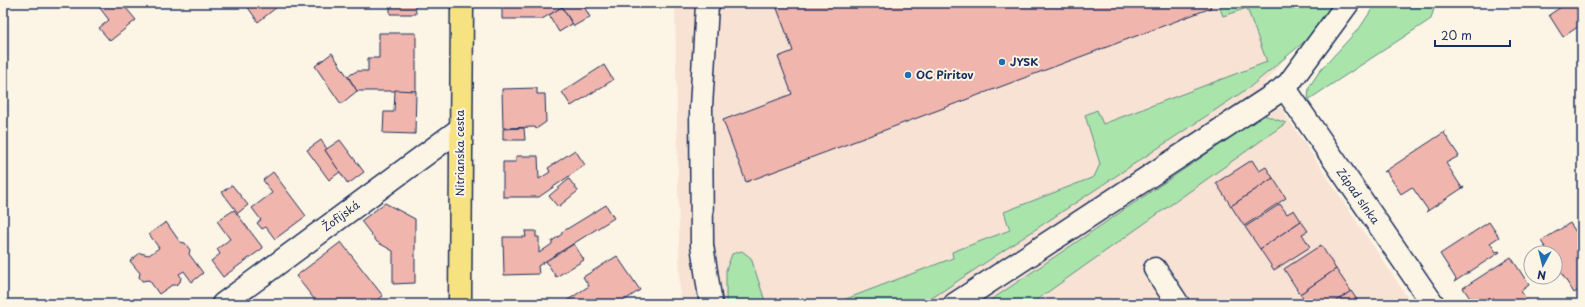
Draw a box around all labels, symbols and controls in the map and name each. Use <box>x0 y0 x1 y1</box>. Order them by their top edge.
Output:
scale bar <box>1435 22 1510 48</box>
text: 20 m <box>1441 26 1472 44</box>
place label: JYSK <box>1010 53 1038 70</box>
marker: JYSK <box>997 57 1007 67</box>
place label: OC Piritov <box>916 66 974 83</box>
marker: OC Piritov <box>903 70 913 80</box>
street label: Nitrianska cesta <box>451 110 468 196</box>
street label: Západ slnka <box>1333 164 1385 228</box>
street label: Žofijská <box>318 196 363 235</box>
north arrow <box>1523 245 1563 285</box>
text: N <box>1536 266 1547 284</box>

